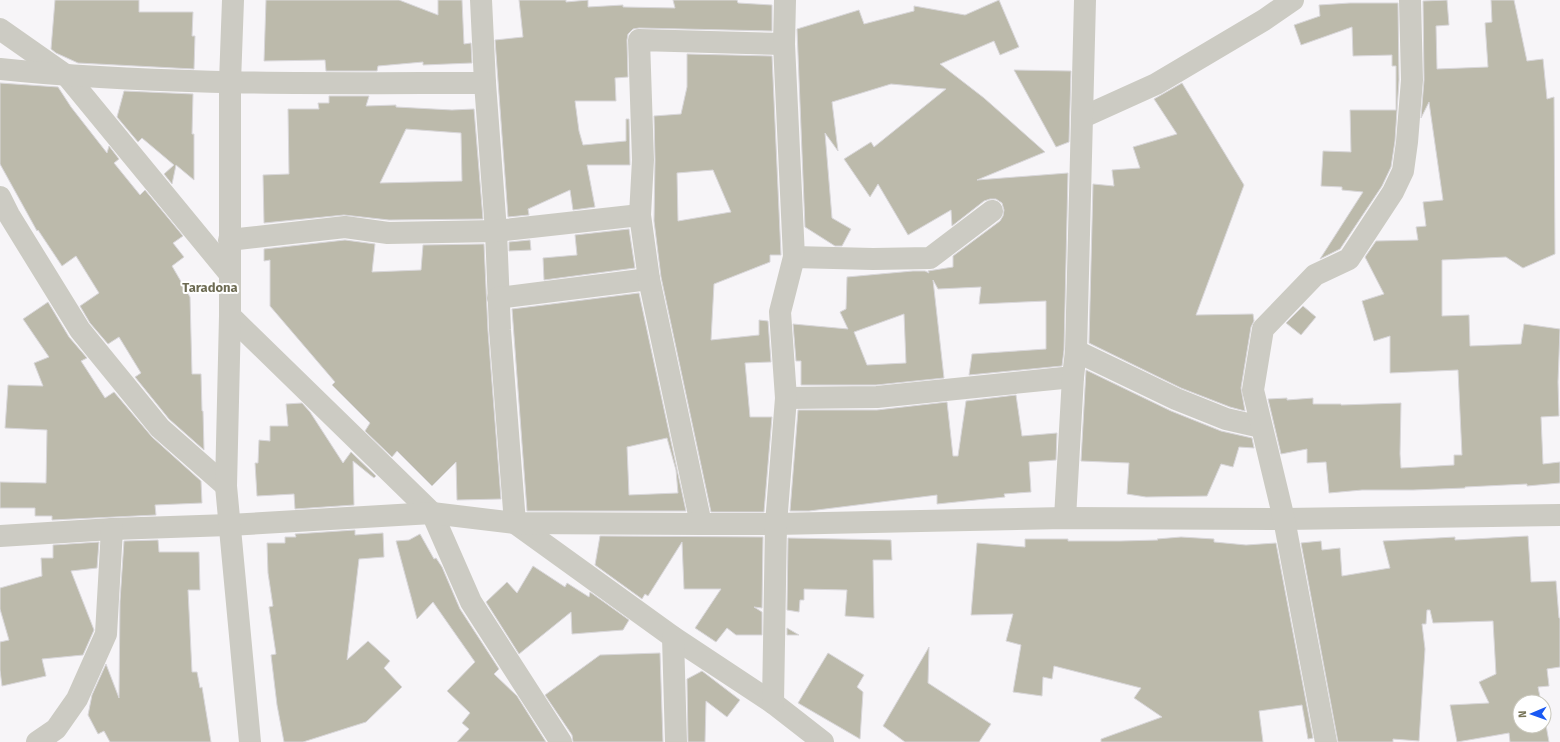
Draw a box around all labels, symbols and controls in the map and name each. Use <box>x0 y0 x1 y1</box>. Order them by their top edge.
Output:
district label: Taradona <box>182 280 238 295</box>
north arrow <box>1512 694 1552 734</box>
text: N <box>1516 710 1529 718</box>

